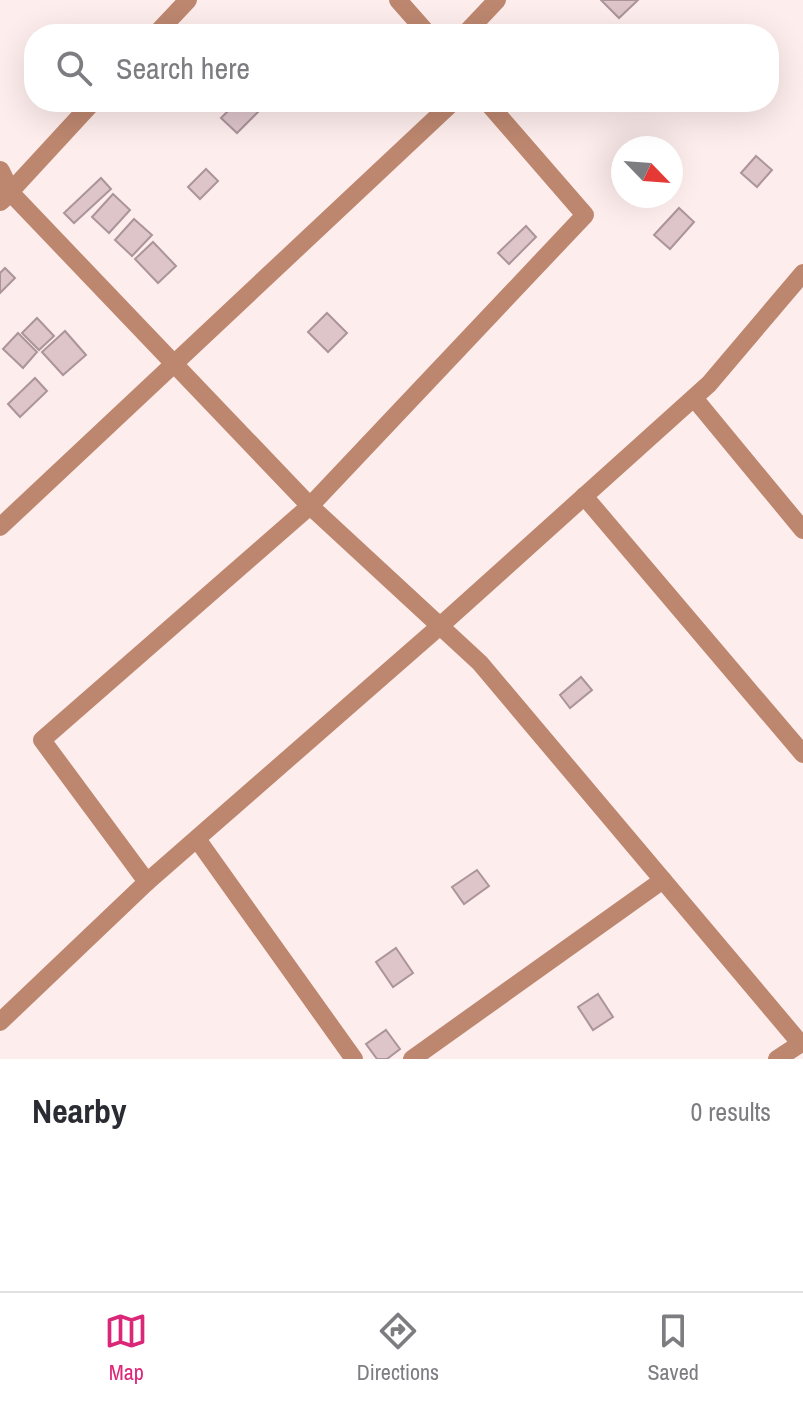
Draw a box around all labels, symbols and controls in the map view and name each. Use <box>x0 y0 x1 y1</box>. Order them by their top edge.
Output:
search box <box>24 24 779 112</box>
icon: search <box>52 46 96 90</box>
text: Search here <box>116 48 250 88</box>
north arrow <box>611 136 683 208</box>
text: Nearby <box>32 1088 127 1134</box>
text: 0 results <box>690 1094 771 1129</box>
tab: Map <box>104 1309 148 1387</box>
tab: Directions <box>357 1309 439 1387</box>
tab: Saved <box>648 1309 699 1387</box>

